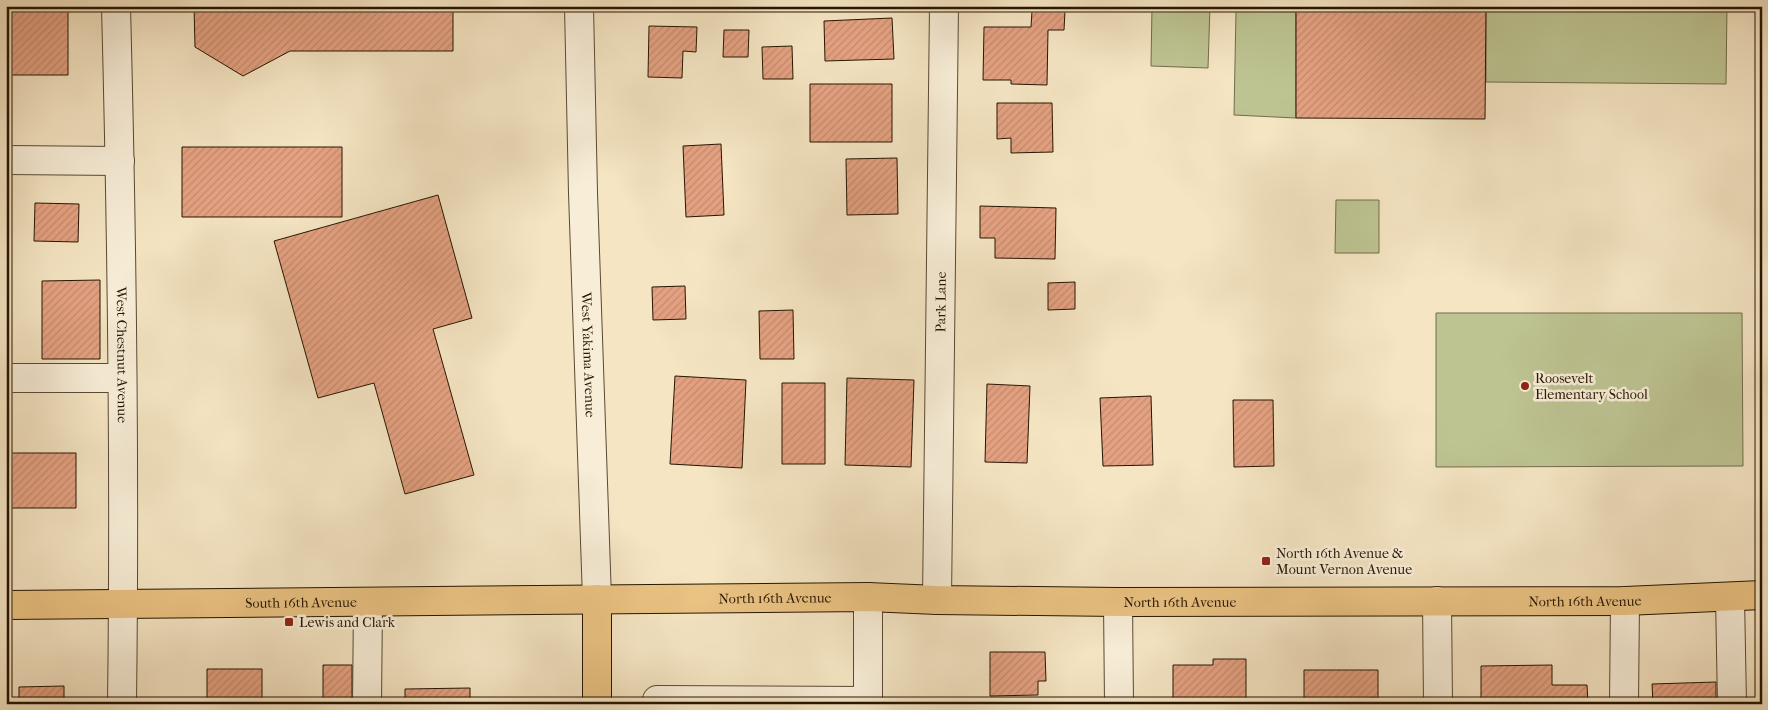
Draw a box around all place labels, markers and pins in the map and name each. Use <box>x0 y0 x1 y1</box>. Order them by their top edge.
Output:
place label: Roosevelt Elementary School <box>1535 370 1648 403</box>
marker: Roosevelt Elementary School <box>1519 380 1531 392</box>
place label: North 16th Avenue & Mount Vernon Avenue <box>1276 545 1412 578</box>
marker: North 16th Avenue & Mount Vernon Avenue <box>1260 555 1272 567</box>
place label: Lewis and Clark <box>299 614 396 631</box>
marker: Lewis and Clark <box>283 616 295 628</box>

